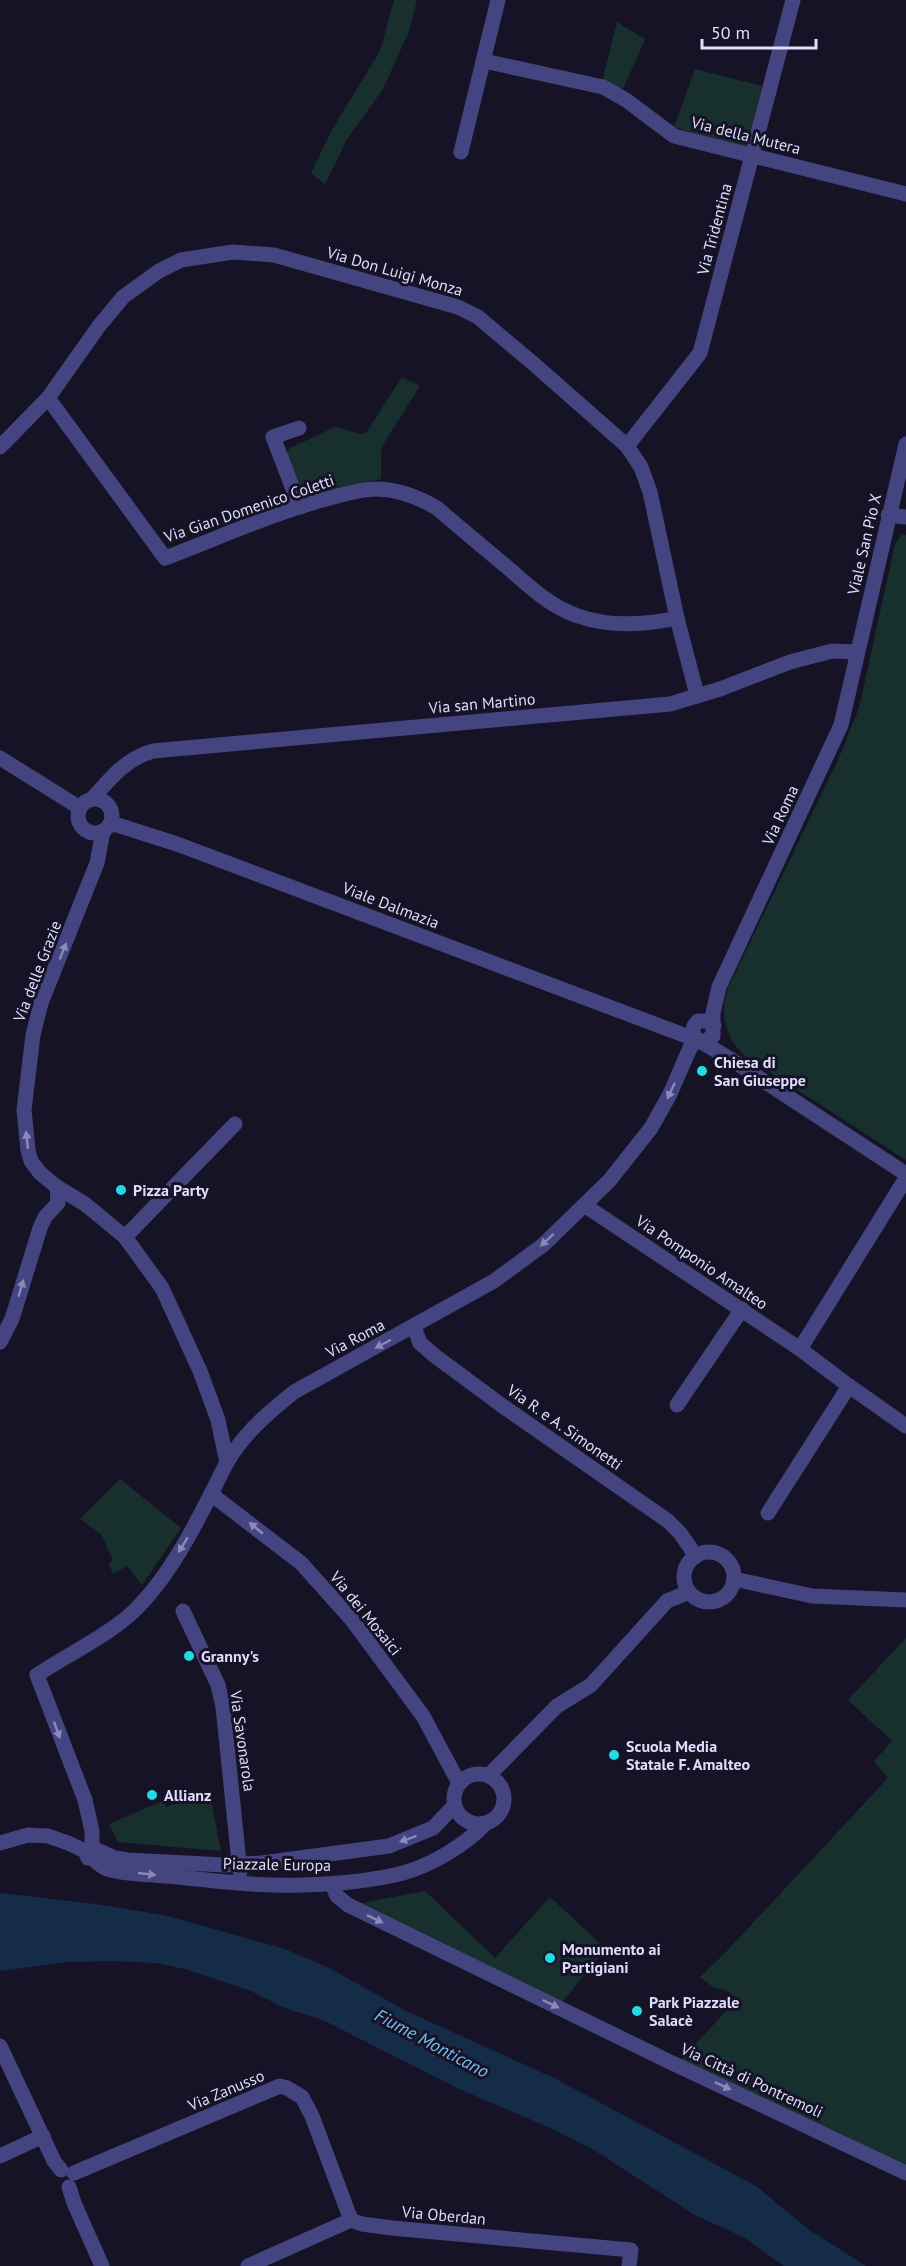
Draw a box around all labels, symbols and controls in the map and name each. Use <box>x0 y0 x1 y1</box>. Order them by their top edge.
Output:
scale bar <box>702 12 816 50</box>
text: 50 m <box>711 21 750 44</box>
street label: Via della Mutera <box>688 112 803 158</box>
street label: Via Tridentina <box>692 181 736 278</box>
street label: Via Don Luigi Monza <box>324 242 465 300</box>
street label: Via Gian Domenico Coletti <box>160 469 337 547</box>
street label: Viale San Pio X <box>842 491 885 598</box>
street label: Via san Martino <box>427 688 536 718</box>
street label: Via Roma <box>757 782 803 849</box>
street label: Viale Dalmazia <box>339 877 442 933</box>
street label: Via delle Grazie <box>8 918 65 1025</box>
one-way arrow <box>58 942 68 960</box>
place label: Chiesa di San Giuseppe <box>714 1052 806 1090</box>
marker: Chiesa di San Giuseppe <box>695 1064 709 1078</box>
one-way arrow <box>667 1083 676 1100</box>
one-way arrow <box>22 1131 32 1150</box>
place label: Pizza Party <box>133 1180 209 1200</box>
marker: Pizza Party <box>114 1183 128 1197</box>
street label: Via Pomponio Amalteo <box>631 1210 772 1314</box>
one-way arrow <box>540 1233 555 1247</box>
one-way arrow <box>17 1279 26 1297</box>
street label: Via Roma <box>321 1314 388 1362</box>
one-way arrow <box>374 1339 391 1349</box>
street label: Via R. e A. Simonetti <box>503 1379 626 1474</box>
one-way arrow <box>249 1522 264 1535</box>
one-way arrow <box>178 1537 189 1553</box>
street label: Via dei Mosaici <box>325 1566 406 1659</box>
place label: Granny's <box>201 1646 259 1666</box>
marker: Granny's <box>182 1649 196 1663</box>
street label: Via Savonarola <box>226 1688 260 1793</box>
one-way arrow <box>52 1722 62 1740</box>
place label: Scuola Media Statale F. Amalteo <box>626 1736 751 1774</box>
marker: Scuola Media Statale F. Amalteo <box>607 1748 621 1762</box>
place label: Allianz <box>164 1785 211 1805</box>
marker: Allianz <box>145 1788 159 1802</box>
one-way arrow <box>399 1835 417 1844</box>
street label: Piazzale Europa <box>223 1853 331 1875</box>
one-way arrow <box>137 1869 156 1879</box>
one-way arrow <box>367 1914 384 1923</box>
place label: Monumento ai Partigiani <box>562 1939 661 1977</box>
marker: Monumento ai Partigiani <box>543 1951 557 1965</box>
place label: Park Piazzale Salacè <box>649 1992 739 2030</box>
one-way arrow <box>542 1999 559 2008</box>
water label: Fiume Monticano <box>371 2003 493 2083</box>
marker: Park Piazzale Salacè <box>630 2004 644 2018</box>
street label: Via Città di Pontremoli <box>677 2038 826 2122</box>
street label: Via Zanusso <box>184 2065 267 2115</box>
one-way arrow <box>714 2082 731 2091</box>
street label: Via Oberdan <box>400 2201 487 2229</box>

